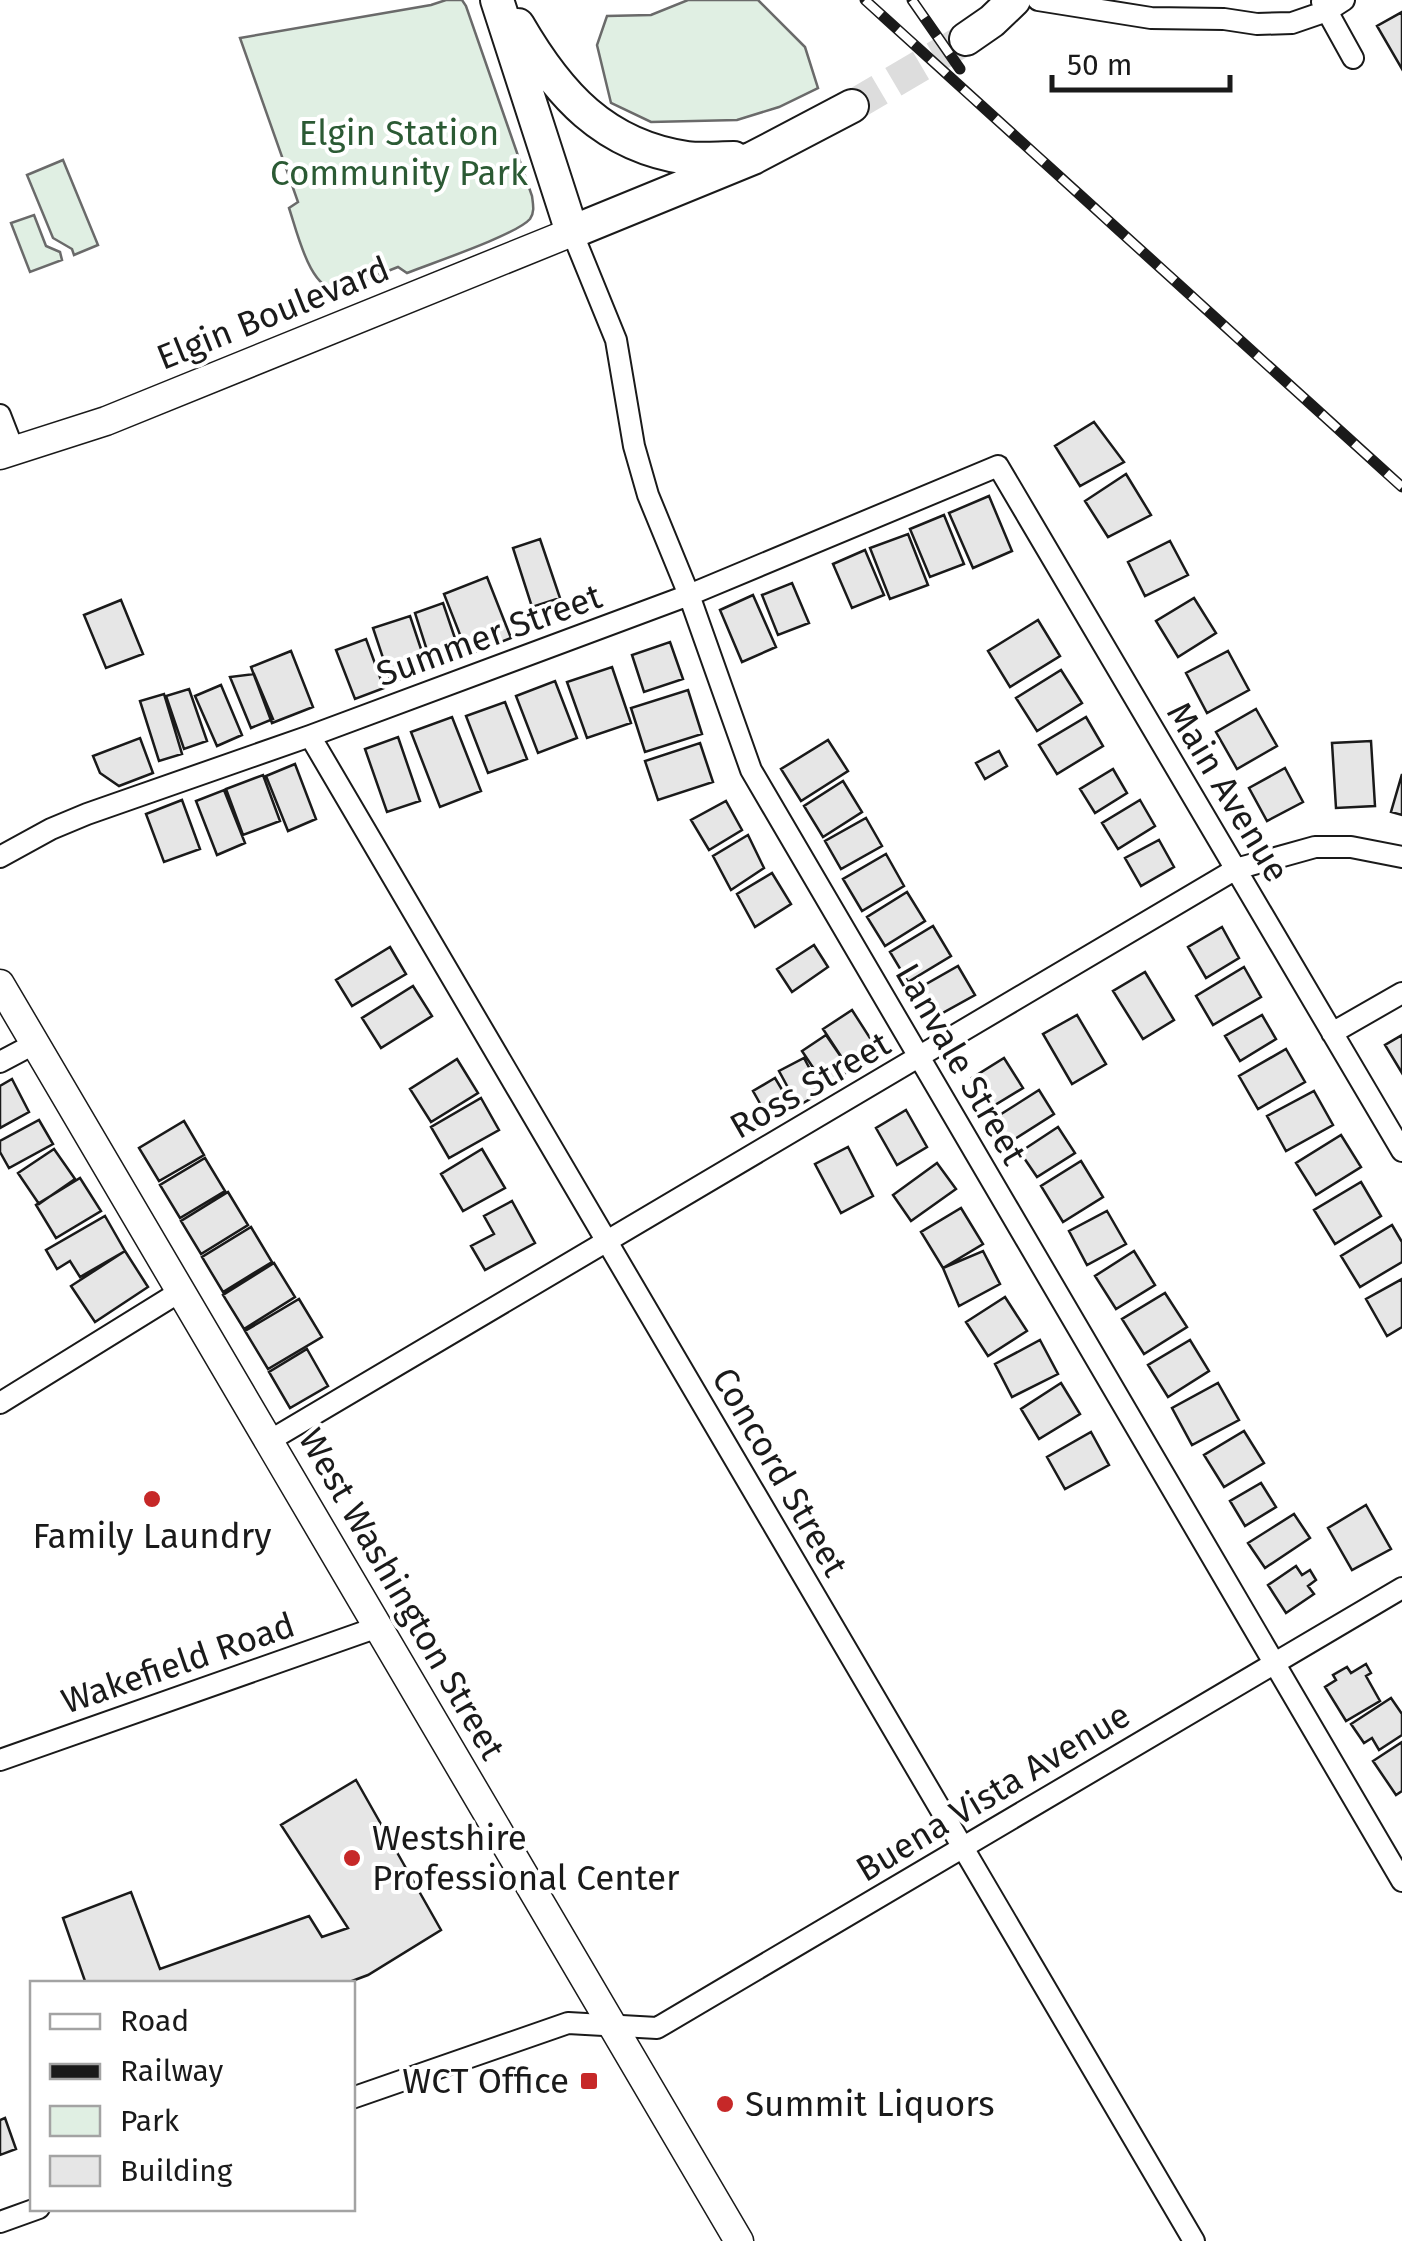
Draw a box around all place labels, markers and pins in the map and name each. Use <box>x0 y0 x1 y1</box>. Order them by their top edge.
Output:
marker: Family Laundry <box>141 1488 163 1510</box>
place label: Family Laundry <box>32 1515 272 1557</box>
place label: Westshire Professional Center <box>372 1817 680 1899</box>
marker: Westshire Professional Center <box>341 1847 363 1869</box>
place label: WCT Office <box>402 2060 569 2102</box>
marker: WCT Office <box>578 2070 600 2092</box>
place label: Summit Liquors <box>745 2083 995 2125</box>
marker: Summit Liquors <box>714 2093 736 2115</box>

